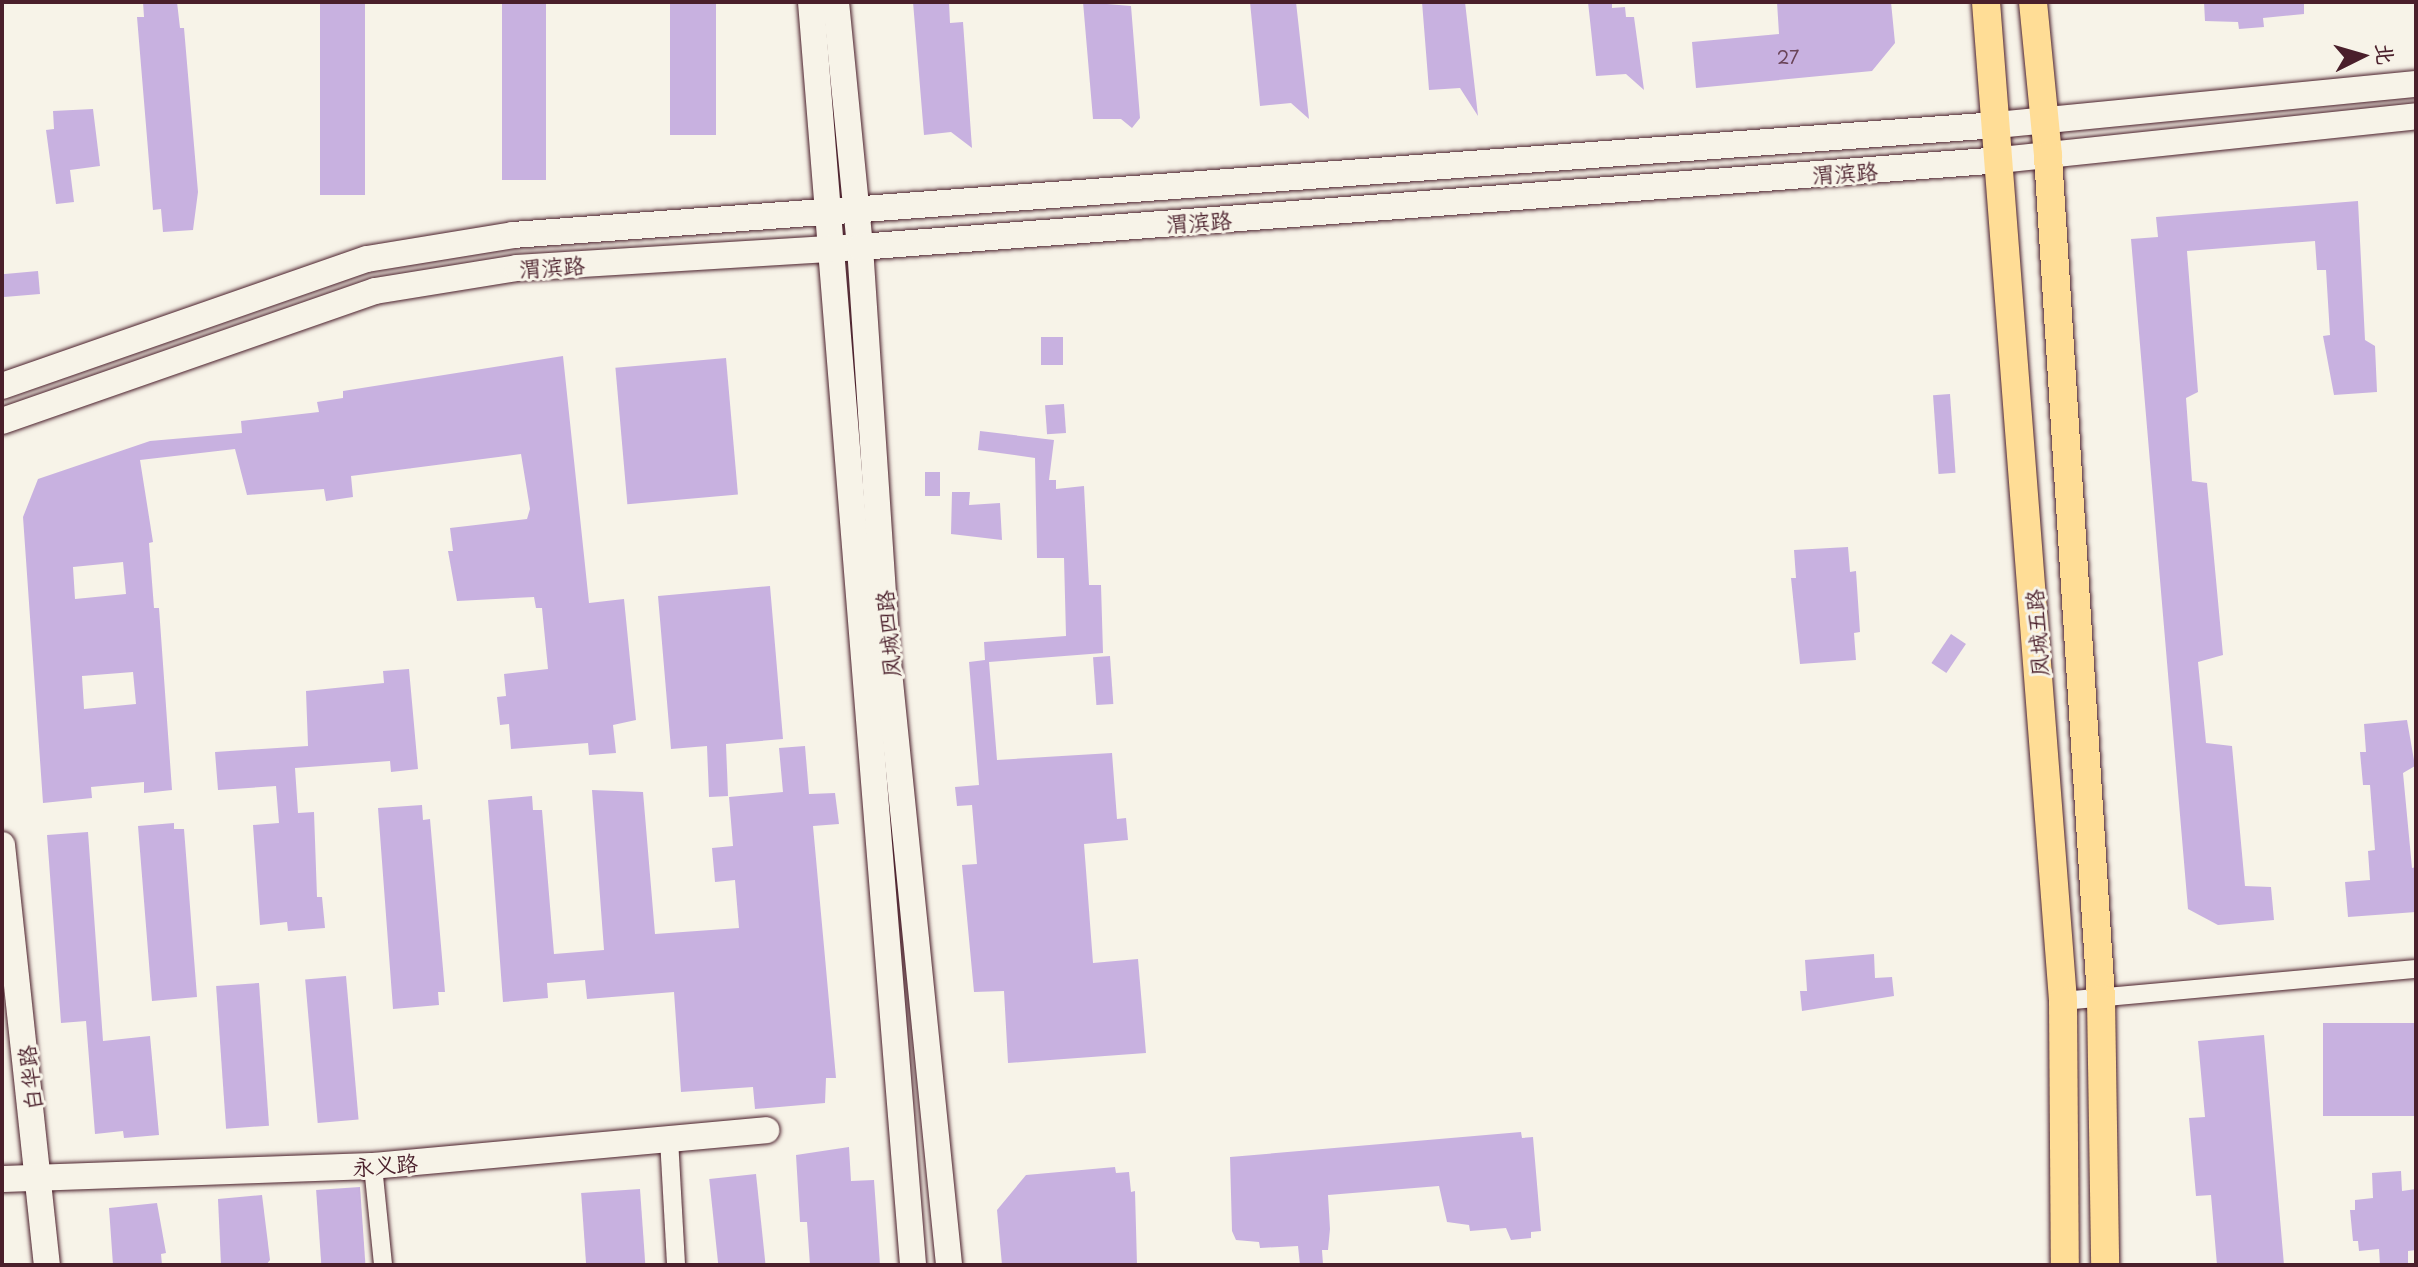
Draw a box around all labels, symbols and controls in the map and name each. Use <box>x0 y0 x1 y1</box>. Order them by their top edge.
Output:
north arrow <box>2322 16 2402 96</box>
text: 北 <box>2369 41 2404 66</box>
house number: 27 <box>1777 46 1799 68</box>
street label: 渭滨路 <box>1811 157 1879 187</box>
street label: 渭滨路 <box>1165 206 1233 236</box>
street label: 渭滨路 <box>518 251 586 281</box>
street label: 凤城五路 <box>2020 588 2052 678</box>
street label: 凤城四路 <box>870 589 904 679</box>
street label: 白华路 <box>12 1044 46 1112</box>
street label: 永义路 <box>351 1149 419 1179</box>

